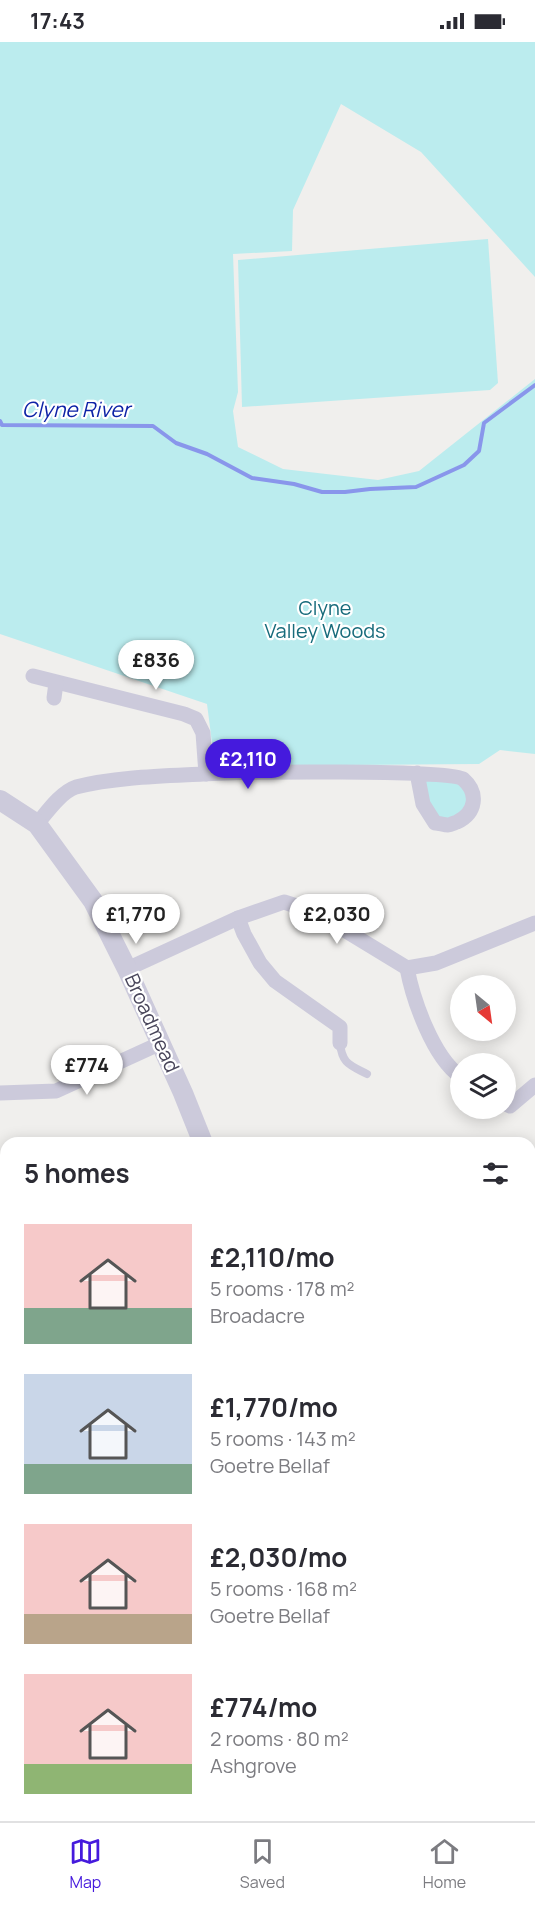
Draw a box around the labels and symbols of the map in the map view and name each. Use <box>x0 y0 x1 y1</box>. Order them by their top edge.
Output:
water label: Clyne River <box>22 395 132 423</box>
park label: Clyne Valley Woods <box>264 594 386 644</box>
pin: £836 <box>120 640 192 691</box>
pin: £2,110 <box>199 739 297 790</box>
pin: £1,770 <box>87 894 185 945</box>
pin: £2,030 <box>288 894 386 945</box>
street label: Broadmead <box>119 969 186 1076</box>
north arrow <box>450 975 516 1041</box>
pin: £774 <box>51 1045 123 1096</box>

